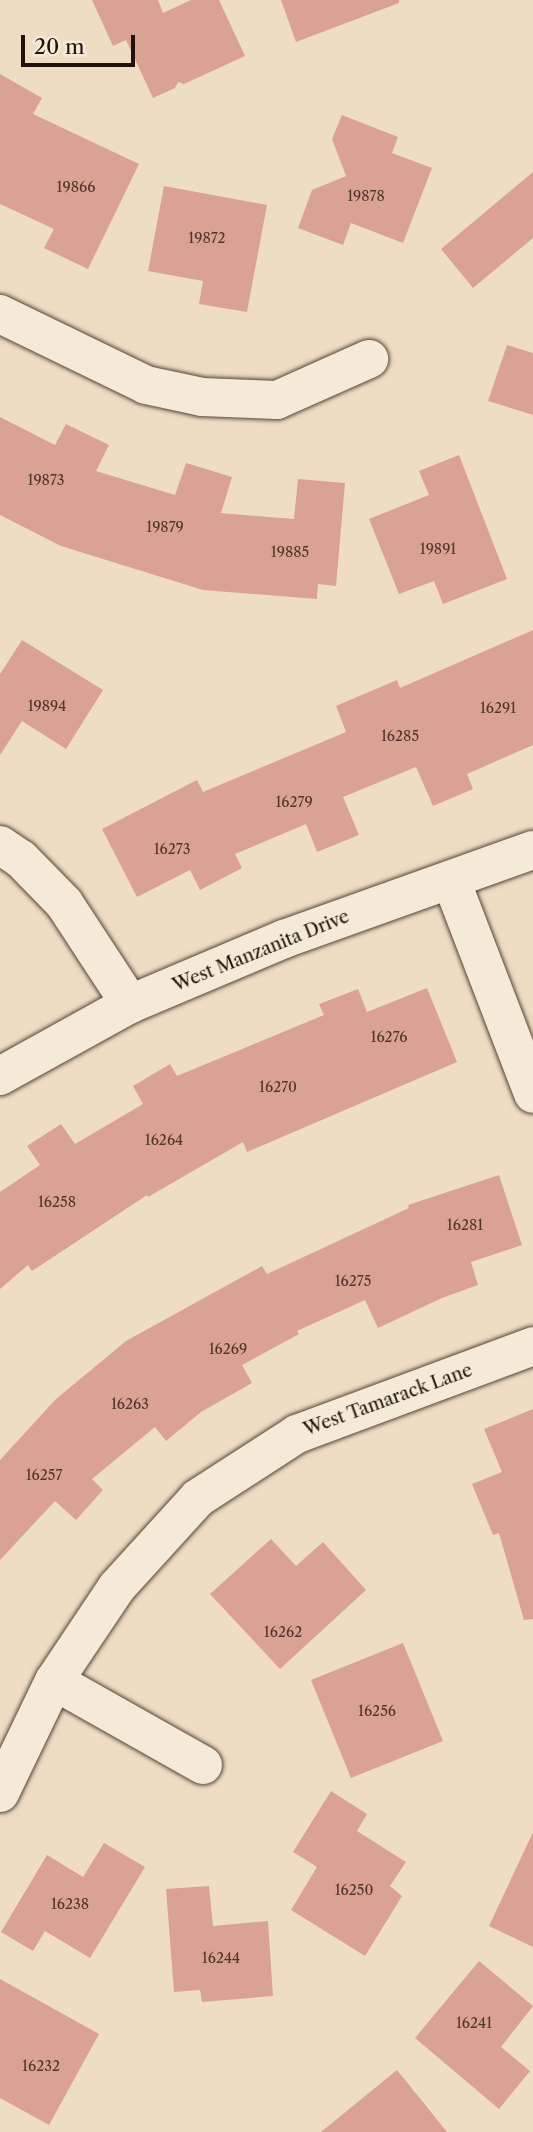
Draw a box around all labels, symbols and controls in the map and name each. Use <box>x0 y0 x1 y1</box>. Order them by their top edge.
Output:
scale bar <box>24 21 138 65</box>
text: 20 m <box>34 34 85 59</box>
house number: 19866 <box>57 179 95 195</box>
house number: 19878 <box>347 188 385 204</box>
house number: 19872 <box>188 230 226 246</box>
house number: 19873 <box>28 472 64 488</box>
house number: 19879 <box>146 519 184 535</box>
house number: 19891 <box>420 541 456 557</box>
house number: 19885 <box>271 544 309 560</box>
house number: 19894 <box>28 698 66 714</box>
house number: 16291 <box>480 700 516 716</box>
house number: 16285 <box>381 728 419 744</box>
house number: 16279 <box>275 794 313 810</box>
house number: 16273 <box>154 841 190 857</box>
street label: West Manzanita Drive <box>169 906 353 996</box>
house number: 16276 <box>371 1029 407 1045</box>
house number: 16270 <box>259 1079 297 1095</box>
house number: 16264 <box>145 1132 183 1148</box>
house number: 16258 <box>38 1194 76 1210</box>
house number: 16281 <box>447 1217 483 1233</box>
house number: 16275 <box>335 1273 371 1289</box>
house number: 16269 <box>209 1341 247 1357</box>
street label: West Tamarack Lane <box>300 1359 476 1441</box>
house number: 16263 <box>111 1396 149 1412</box>
house number: 16257 <box>26 1467 62 1483</box>
house number: 16262 <box>264 1624 302 1640</box>
house number: 16256 <box>358 1703 396 1719</box>
house number: 16250 <box>335 1882 373 1898</box>
house number: 16238 <box>51 1896 89 1912</box>
house number: 16244 <box>202 1950 240 1966</box>
house number: 16241 <box>456 2015 492 2031</box>
house number: 16232 <box>22 2058 60 2074</box>

